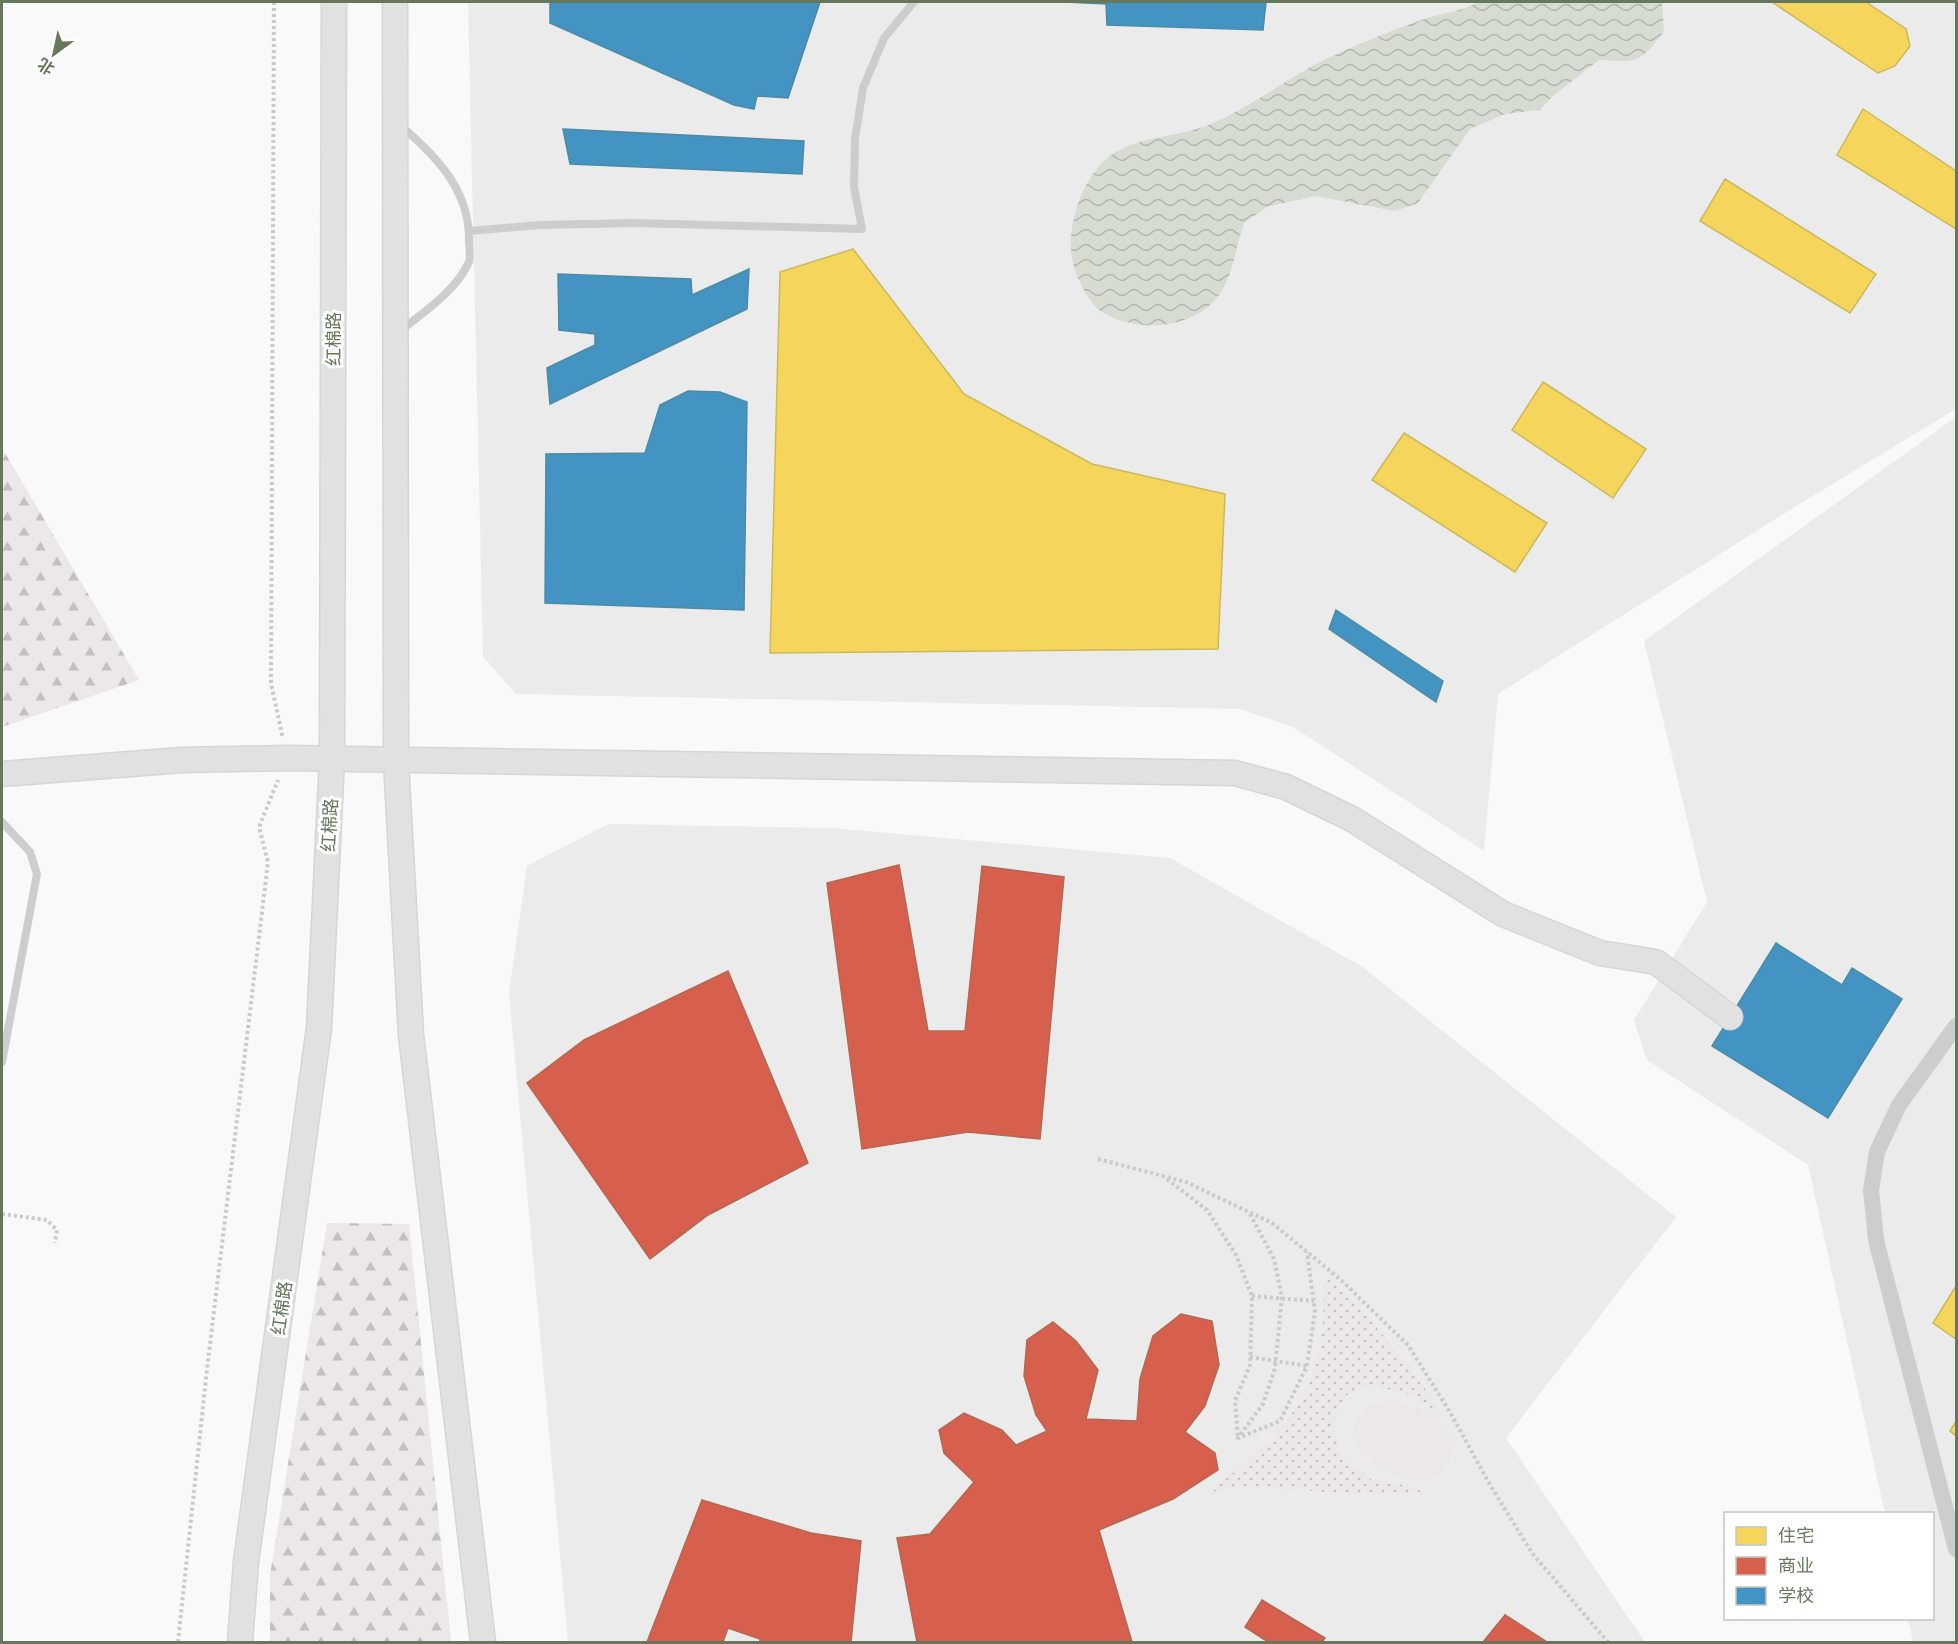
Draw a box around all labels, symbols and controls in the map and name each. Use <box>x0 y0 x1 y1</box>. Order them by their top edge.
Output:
north arrow <box>24 24 84 84</box>
text: 北 <box>33 53 59 80</box>
street label: 红棉路 <box>321 312 345 366</box>
street label: 红棉路 <box>316 797 342 853</box>
street label: 红棉路 <box>265 1280 297 1336</box>
legend <box>1724 1512 1934 1620</box>
text: 住宅 <box>1778 1523 1814 1547</box>
text: 商业 <box>1778 1553 1814 1577</box>
text: 学校 <box>1778 1583 1814 1607</box>

